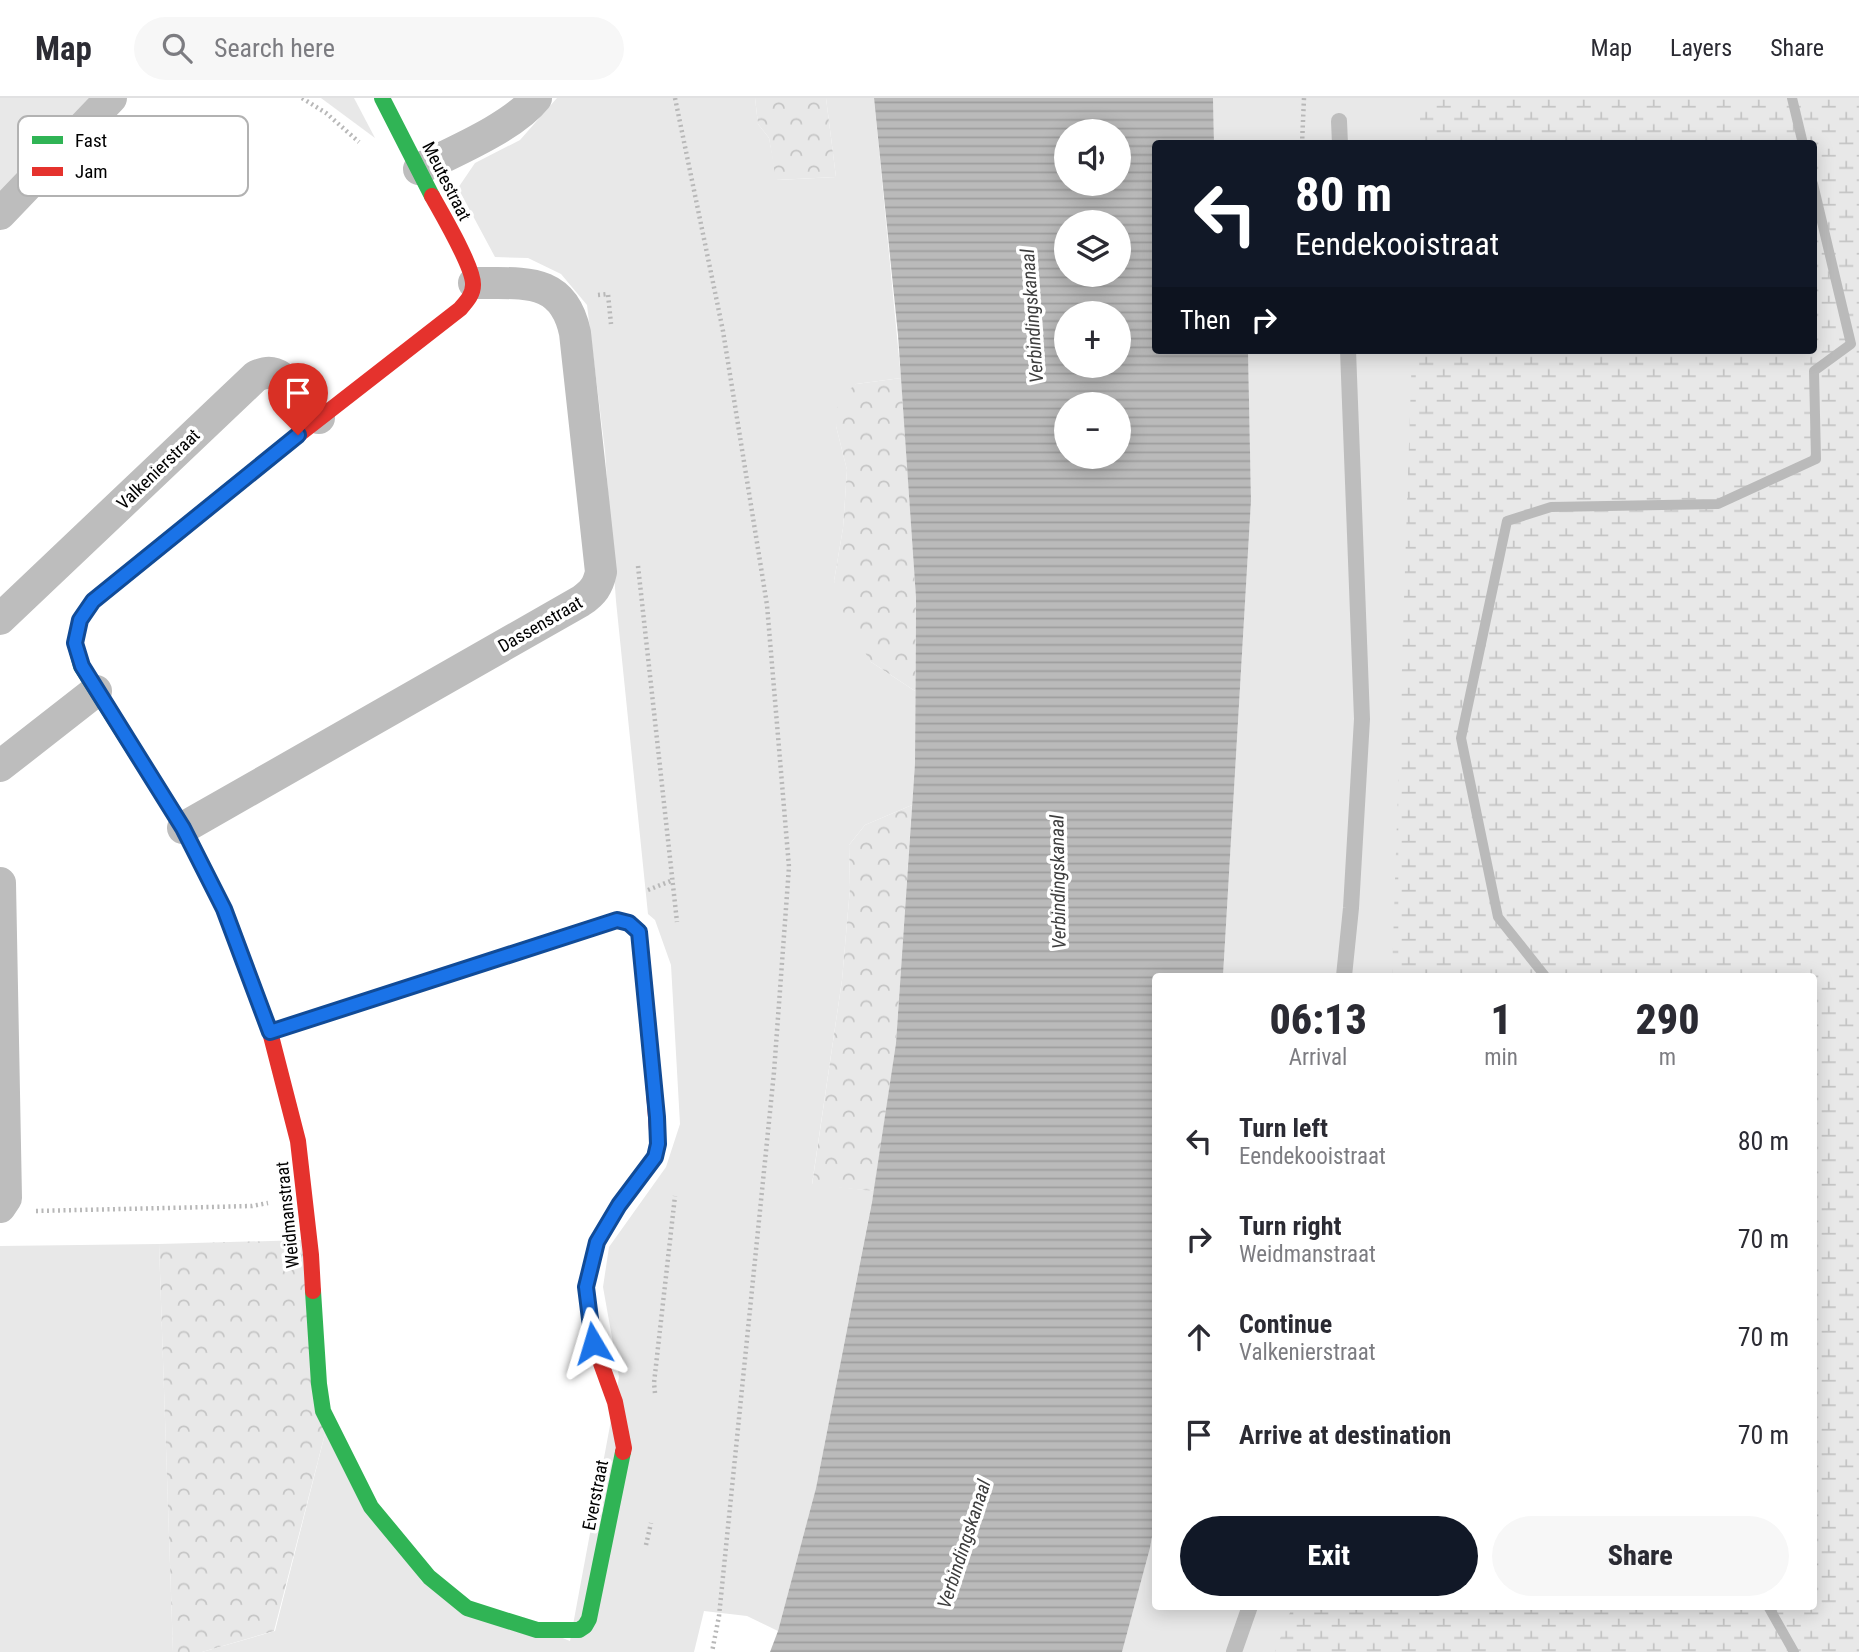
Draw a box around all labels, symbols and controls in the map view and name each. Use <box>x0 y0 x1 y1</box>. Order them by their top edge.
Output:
search box <box>134 17 624 80</box>
text: Map <box>35 29 92 68</box>
icon: search <box>158 29 196 67</box>
text: Search here <box>214 33 335 63</box>
text: Map <box>1591 34 1632 62</box>
text: Layers <box>1670 34 1732 62</box>
text: Share <box>1770 34 1824 62</box>
legend <box>18 116 248 196</box>
map controls <box>1054 119 1131 469</box>
button: sound <box>1054 119 1131 196</box>
text: Fast <box>75 129 107 152</box>
street label: Meutestraat <box>418 138 476 224</box>
text: Jam <box>75 160 108 183</box>
text: 80 m <box>1295 166 1392 223</box>
icon: left <box>1180 168 1271 259</box>
button: layers <box>1054 210 1131 287</box>
text: Eendekooistraat <box>1295 225 1499 263</box>
water label: Verbindingskanaal <box>1016 248 1048 384</box>
button: + <box>1054 301 1131 378</box>
icon: right <box>1245 301 1283 339</box>
text: Then <box>1180 305 1231 335</box>
pin <box>268 363 328 435</box>
icon: arrive <box>279 374 317 412</box>
button: − <box>1054 392 1131 469</box>
street label: Valkenierstraat <box>112 424 204 514</box>
street label: Dassenstraat <box>494 591 586 657</box>
water label: Verbindingskanaal <box>1045 814 1071 949</box>
text: 06:13 <box>1269 995 1367 1044</box>
text: 1 <box>1490 995 1512 1044</box>
text: 290 <box>1635 995 1700 1044</box>
text: Arrival <box>1289 1044 1347 1071</box>
text: min <box>1484 1044 1518 1071</box>
text: m <box>1659 1044 1676 1071</box>
text: Turn left <box>1239 1113 1328 1143</box>
icon: left <box>1180 1122 1218 1160</box>
text: 80 m <box>1738 1126 1789 1156</box>
text: Eendekooistraat <box>1239 1143 1386 1170</box>
street label: Weidmanstraat <box>271 1161 303 1269</box>
text: Turn right <box>1239 1211 1341 1241</box>
icon: right <box>1180 1220 1218 1258</box>
text: 70 m <box>1738 1224 1789 1254</box>
text: Weidmanstraat <box>1239 1241 1376 1268</box>
position arrow <box>556 1306 630 1380</box>
text: Continue <box>1239 1309 1332 1339</box>
icon: ahead <box>1180 1318 1218 1356</box>
text: 70 m <box>1738 1322 1789 1352</box>
text: Valkenierstraat <box>1239 1339 1376 1366</box>
icon: arrive <box>1180 1416 1218 1454</box>
text: Arrive at destination <box>1239 1420 1451 1450</box>
text: 70 m <box>1738 1420 1789 1450</box>
street label: Everstraat <box>578 1458 612 1532</box>
water label: Verbindingskanaal <box>932 1476 996 1611</box>
button: Exit <box>1180 1516 1478 1596</box>
button: Share <box>1492 1516 1789 1596</box>

